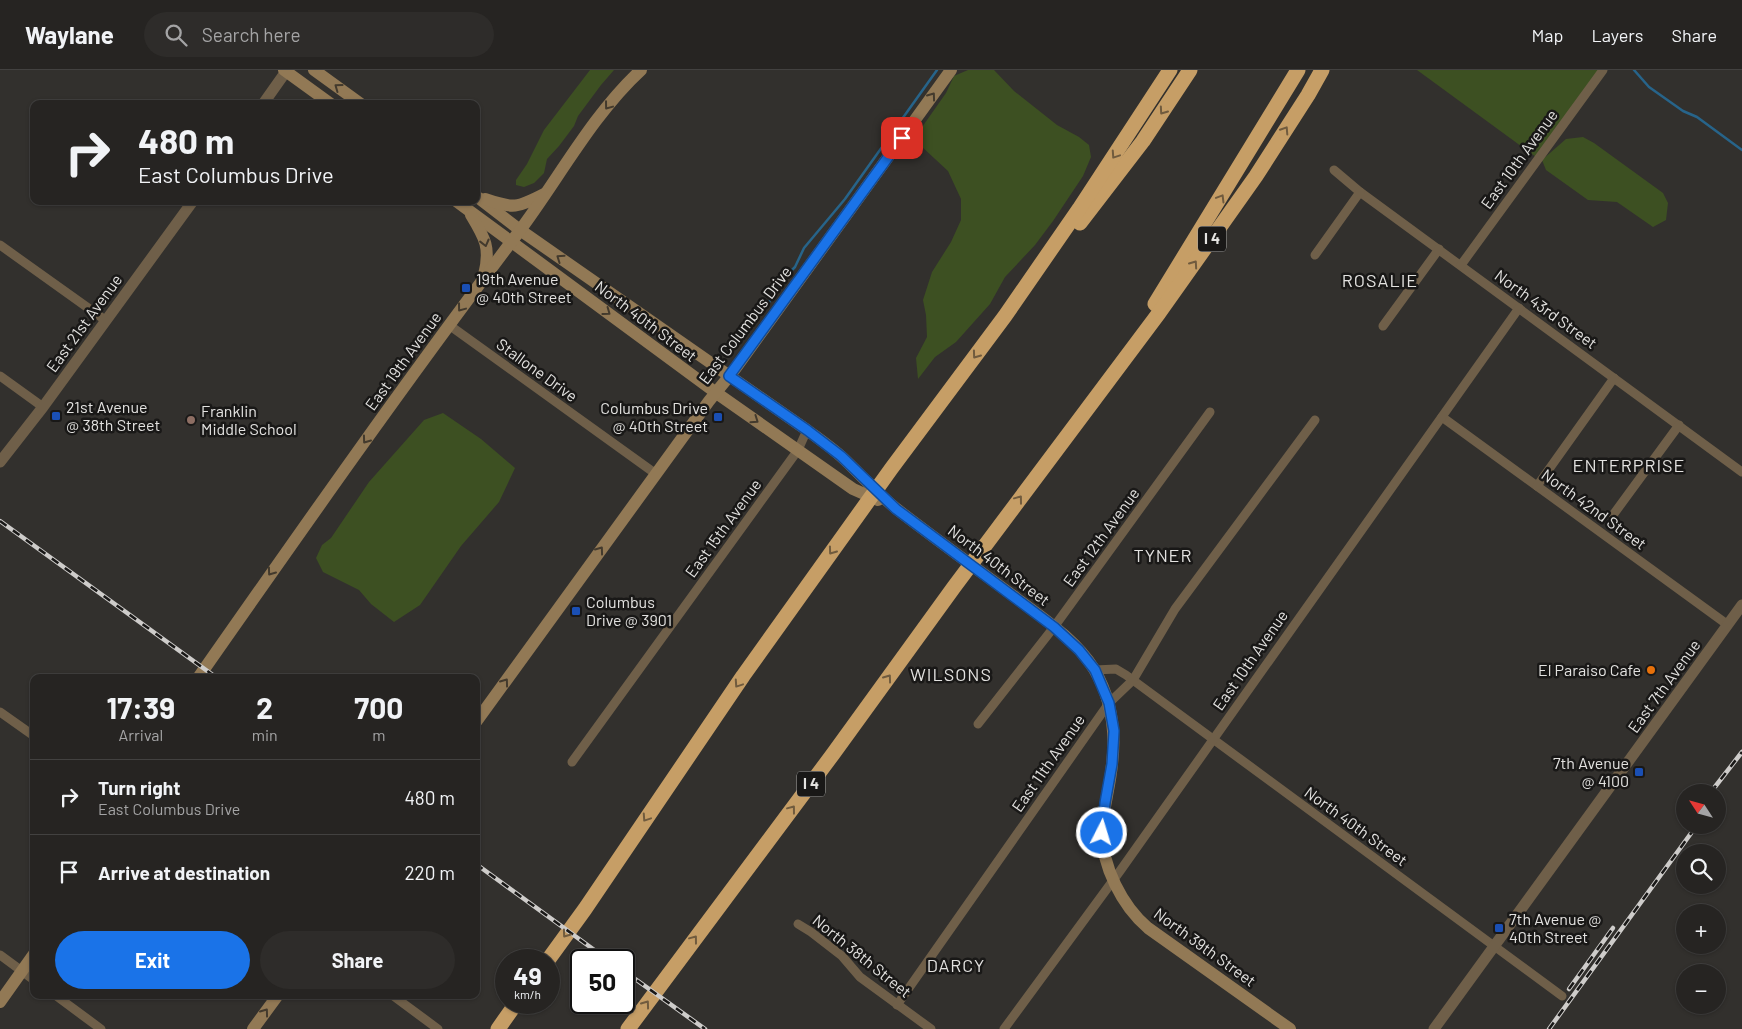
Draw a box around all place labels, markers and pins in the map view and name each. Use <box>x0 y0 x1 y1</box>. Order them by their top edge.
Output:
pin <box>881 117 923 159</box>
place label: 19th Avenue @ 40th Street <box>476 269 572 306</box>
marker: 19th Avenue @ 40th Street <box>460 282 472 294</box>
place label: 21st Avenue @ 38th Street <box>66 397 160 434</box>
place label: Columbus Drive @ 40th Street <box>600 398 708 435</box>
place label: Franklin Middle School <box>201 401 297 438</box>
marker: 21st Avenue @ 38th Street <box>50 410 62 422</box>
marker: Columbus Drive @ 40th Street <box>712 411 724 423</box>
marker: Franklin Middle School <box>185 414 197 426</box>
place label: Columbus Drive @ 3901 <box>586 592 672 629</box>
marker: Columbus Drive @ 3901 <box>570 605 582 617</box>
place label: El Paraiso Cafe <box>1538 660 1641 679</box>
marker: El Paraiso Cafe <box>1645 664 1657 676</box>
place label: 7th Avenue @ 4100 <box>1553 753 1629 790</box>
marker: 7th Avenue @ 4100 <box>1633 766 1645 778</box>
place label: 7th Avenue @ 40th Street <box>1509 909 1602 946</box>
marker: 7th Avenue @ 40th Street <box>1493 922 1505 934</box>

